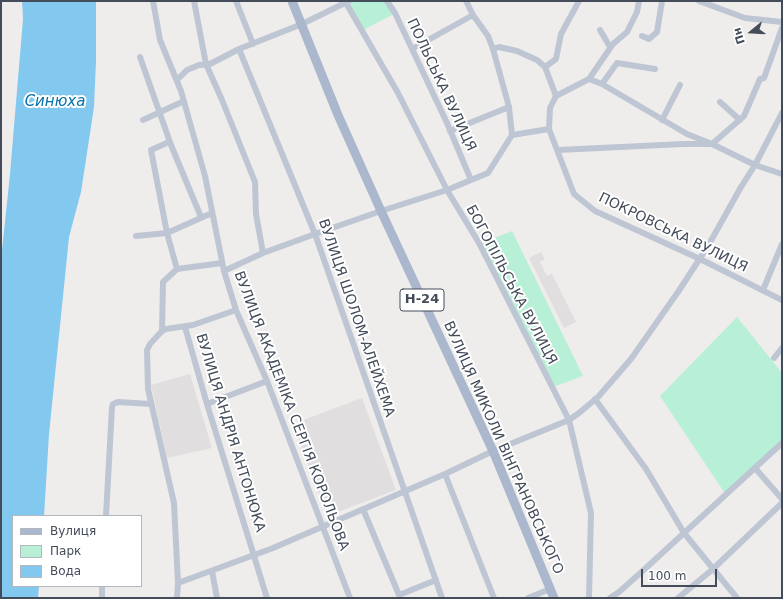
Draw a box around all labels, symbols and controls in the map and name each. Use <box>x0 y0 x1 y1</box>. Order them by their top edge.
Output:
north arrow <box>731 12 771 52</box>
street label: ПОЛЬСЬКА ВУЛИЦЯ <box>403 16 479 154</box>
text: Пн <box>730 26 748 46</box>
water label: Синюха <box>25 93 85 111</box>
street label: ПОКРОВСЬКА ВУЛИЦЯ <box>596 190 750 276</box>
street label: БОГОПІЛЬСЬКА ВУЛИЦЯ <box>462 202 560 368</box>
street label: ВУЛИЦЯ ШОЛОМ-АЛЕЙХЕМА <box>314 217 398 419</box>
street label: ВУЛИЦЯ АКАДЕМІКА СЕРГІЯ КОРОЛЬОВА <box>230 269 352 553</box>
road number: Н-24 <box>400 289 444 311</box>
street label: ВУЛИЦЯ МИКОЛИ ВІНГРАНОВСЬКОГО <box>439 319 567 577</box>
street label: ВУЛИЦЯ АНДРІЯ АНТОНЮКА <box>192 332 268 534</box>
legend <box>12 515 142 587</box>
text: Вулиця <box>50 524 96 538</box>
text: Парк <box>50 544 81 558</box>
scale bar <box>643 561 719 587</box>
text: Вода <box>50 564 81 578</box>
text: 100 m <box>648 569 686 583</box>

